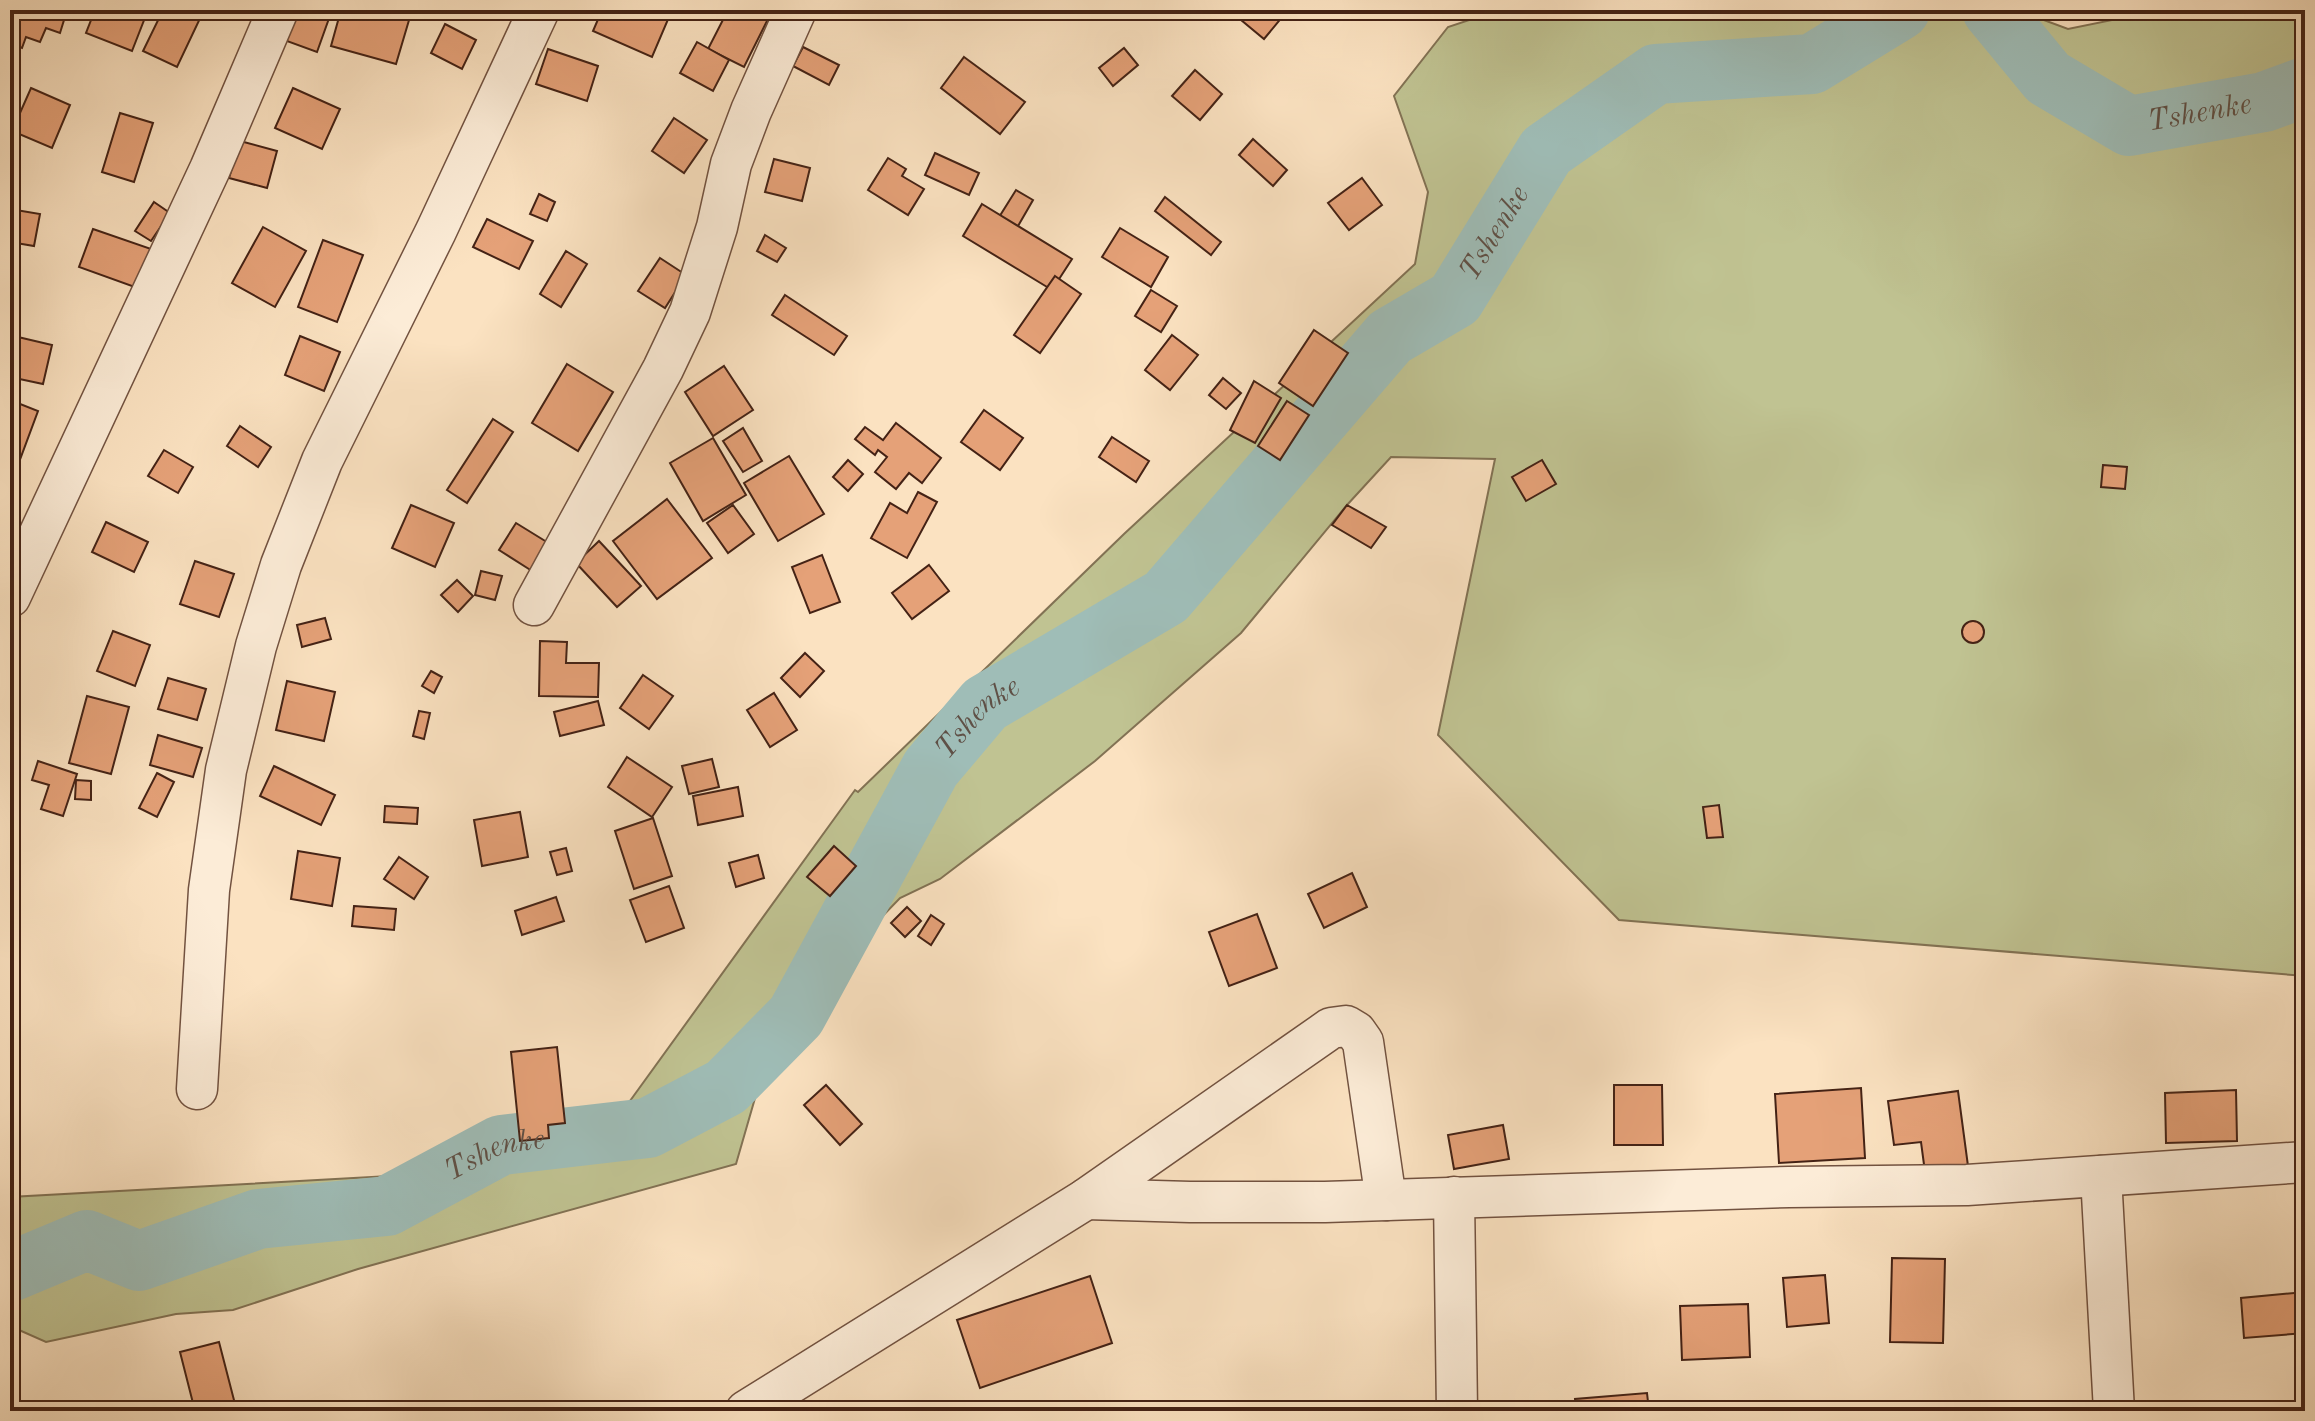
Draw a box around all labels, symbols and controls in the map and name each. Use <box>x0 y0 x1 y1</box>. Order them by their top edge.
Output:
water label: Tshenke <box>2145 89 2254 137</box>
water label: Tshenke <box>1455 181 1536 286</box>
water label: Tshenke <box>930 672 1025 765</box>
water label: Tshenke <box>440 1125 546 1187</box>

